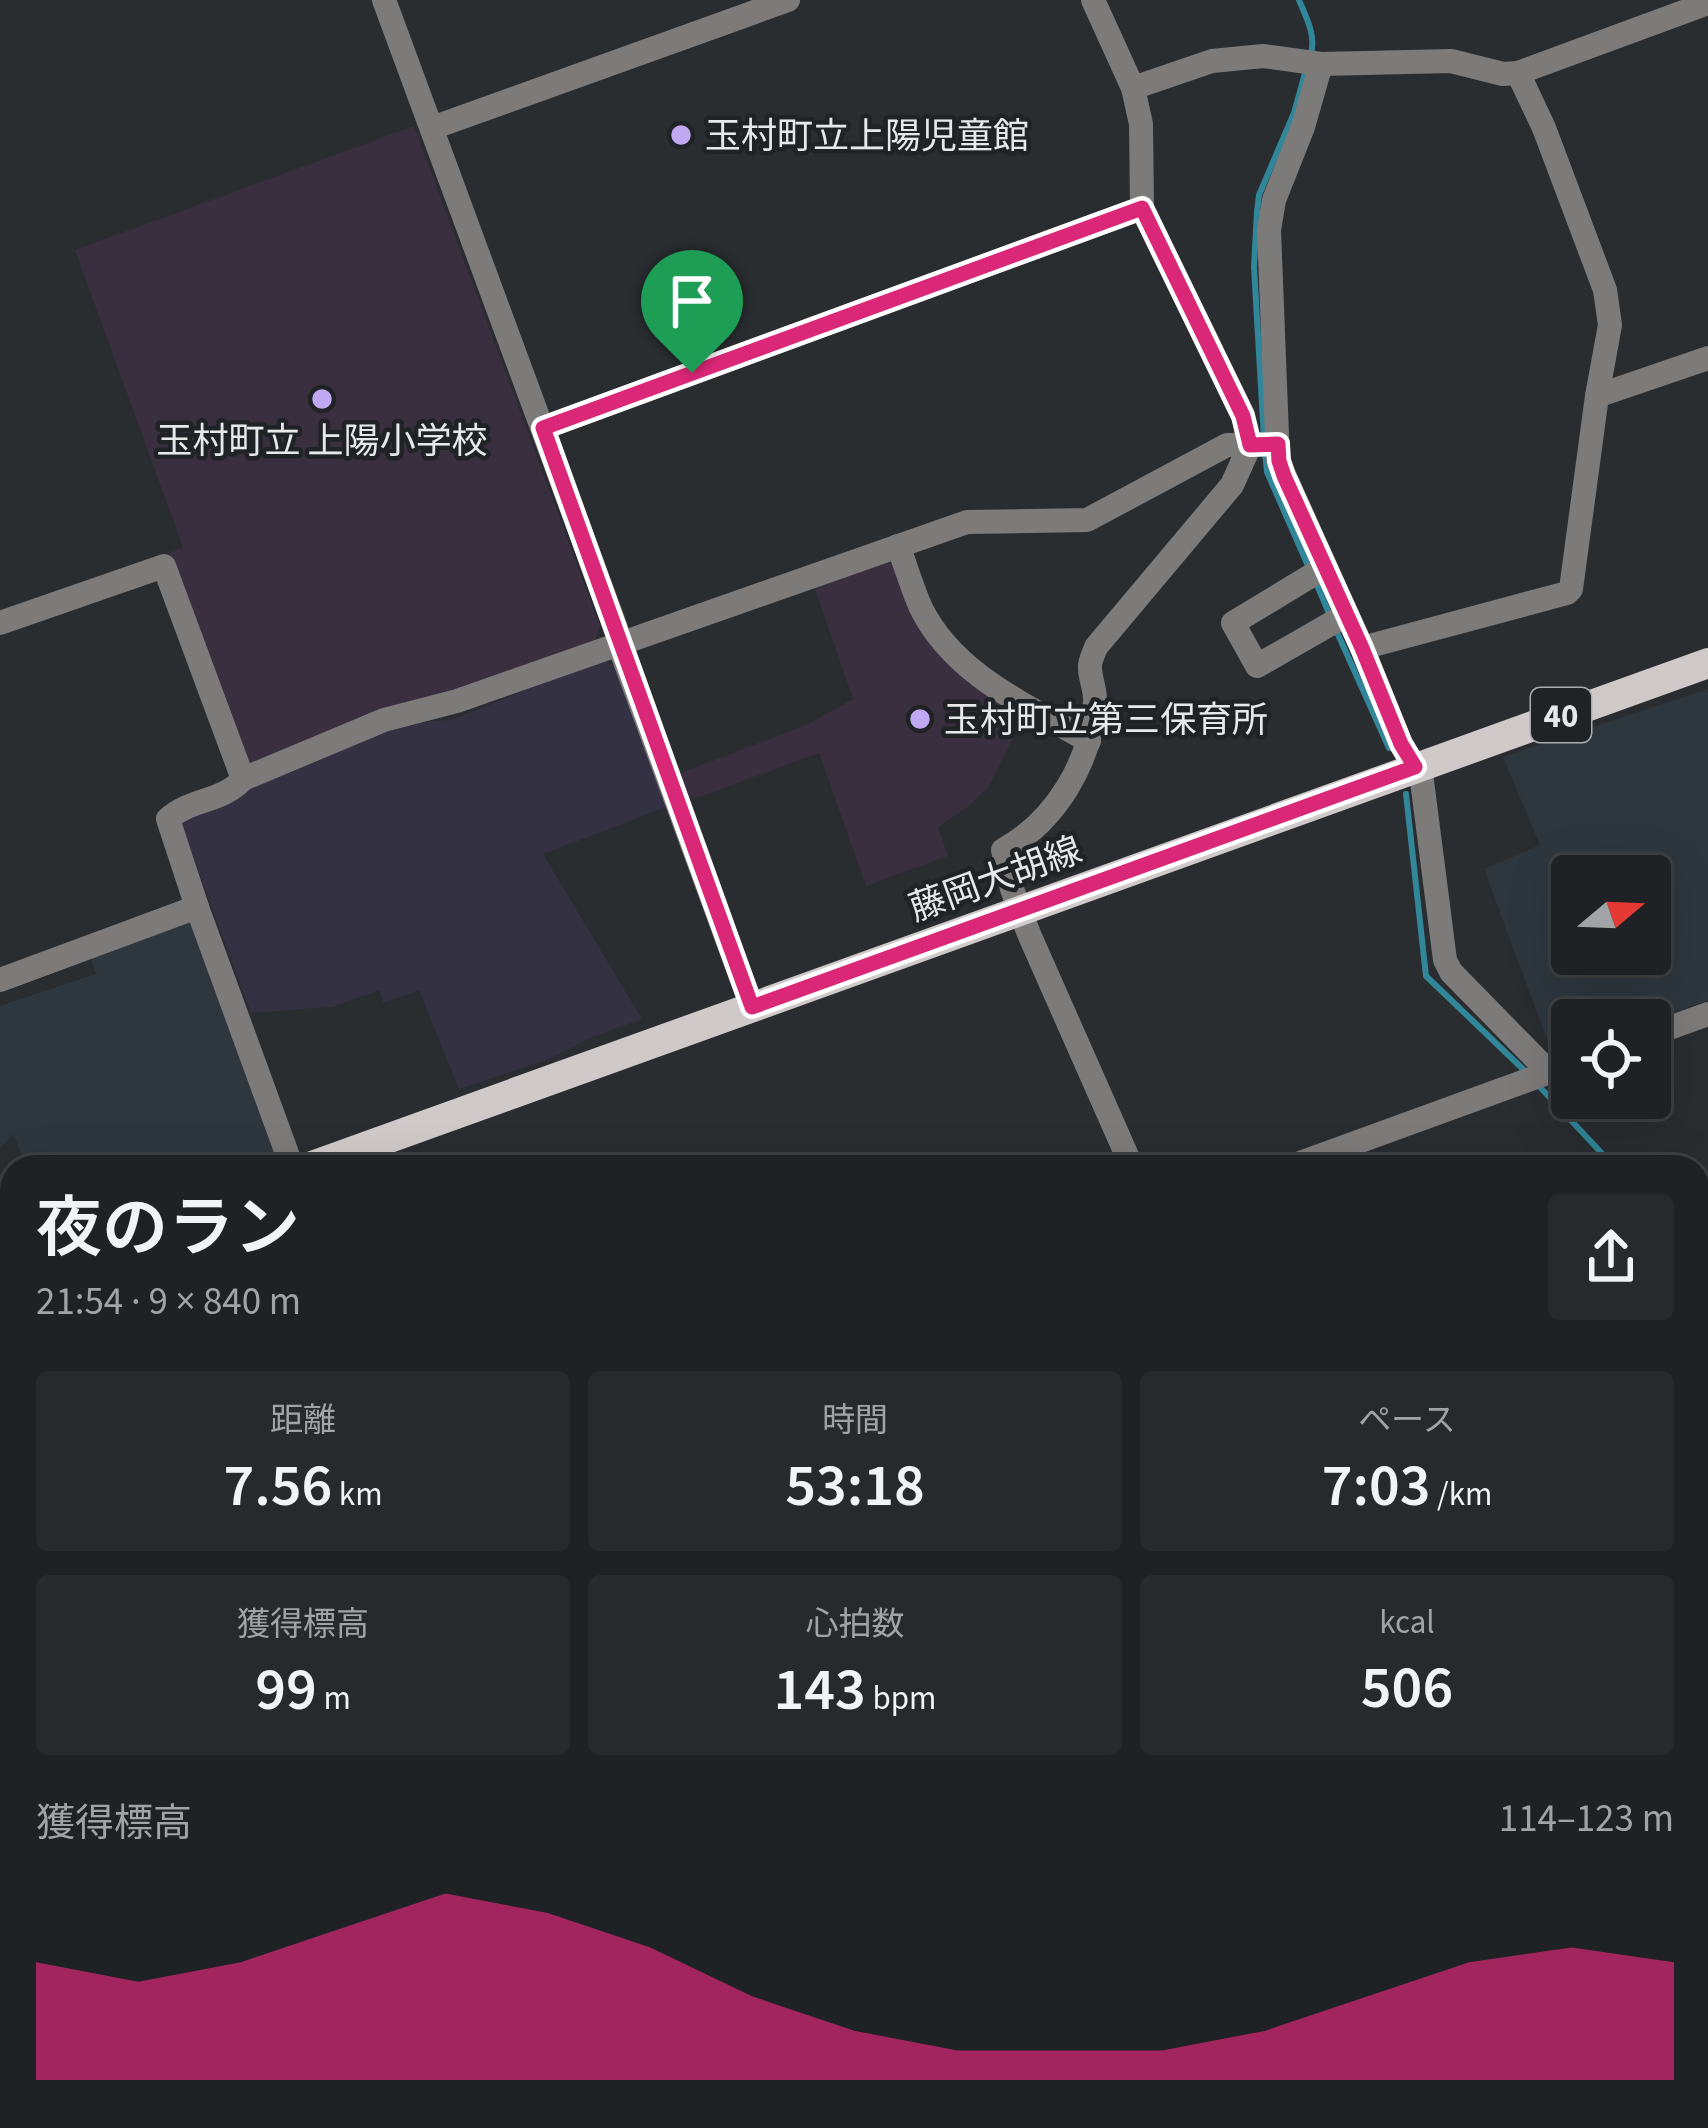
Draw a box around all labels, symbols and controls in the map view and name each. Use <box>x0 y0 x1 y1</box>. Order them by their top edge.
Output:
place label: 玉村町立上陽児童館 <box>705 111 1029 162</box>
marker: 玉村町立上陽児童館 <box>668 122 694 148</box>
pin <box>641 250 743 373</box>
icon: arrive <box>659 268 725 334</box>
marker: 玉村町立 上陽小学校 <box>309 386 335 412</box>
place label: 玉村町立 上陽小学校 <box>156 416 488 467</box>
road number: 40 <box>1531 688 1591 742</box>
place label: 玉村町立第三保育所 <box>944 695 1268 746</box>
marker: 玉村町立第三保育所 <box>907 706 933 732</box>
street label: 藤岡大胡線 <box>902 825 1089 934</box>
north arrow <box>1551 855 1671 975</box>
map controls <box>1551 855 1671 1119</box>
button: locate <box>1551 999 1671 1119</box>
text: 夜のラン <box>36 1182 300 1276</box>
button: share <box>1548 1194 1674 1320</box>
text: 21:54 · 9 × 840 m <box>36 1274 301 1330</box>
text: 距離 <box>270 1397 336 1444</box>
text: 時間 <box>822 1397 888 1444</box>
text: ペース <box>1358 1397 1456 1444</box>
text: 7.56 <box>223 1444 332 1529</box>
text: 53:18 <box>785 1444 925 1529</box>
text: 7:03 <box>1322 1444 1431 1529</box>
text: km <box>332 1471 383 1518</box>
text: /km <box>1431 1471 1492 1518</box>
text: kcal <box>1379 1599 1435 1646</box>
text: 獲得標高 <box>237 1601 369 1648</box>
text: 心拍数 <box>806 1601 905 1648</box>
text: 506 <box>1361 1646 1453 1731</box>
text: 99 <box>255 1648 317 1733</box>
text: 143 <box>774 1648 866 1733</box>
text: m <box>317 1675 351 1722</box>
text: bpm <box>866 1675 936 1722</box>
text: 114–123 m <box>1499 1791 1674 1847</box>
text: 獲得標高 <box>36 1796 192 1852</box>

